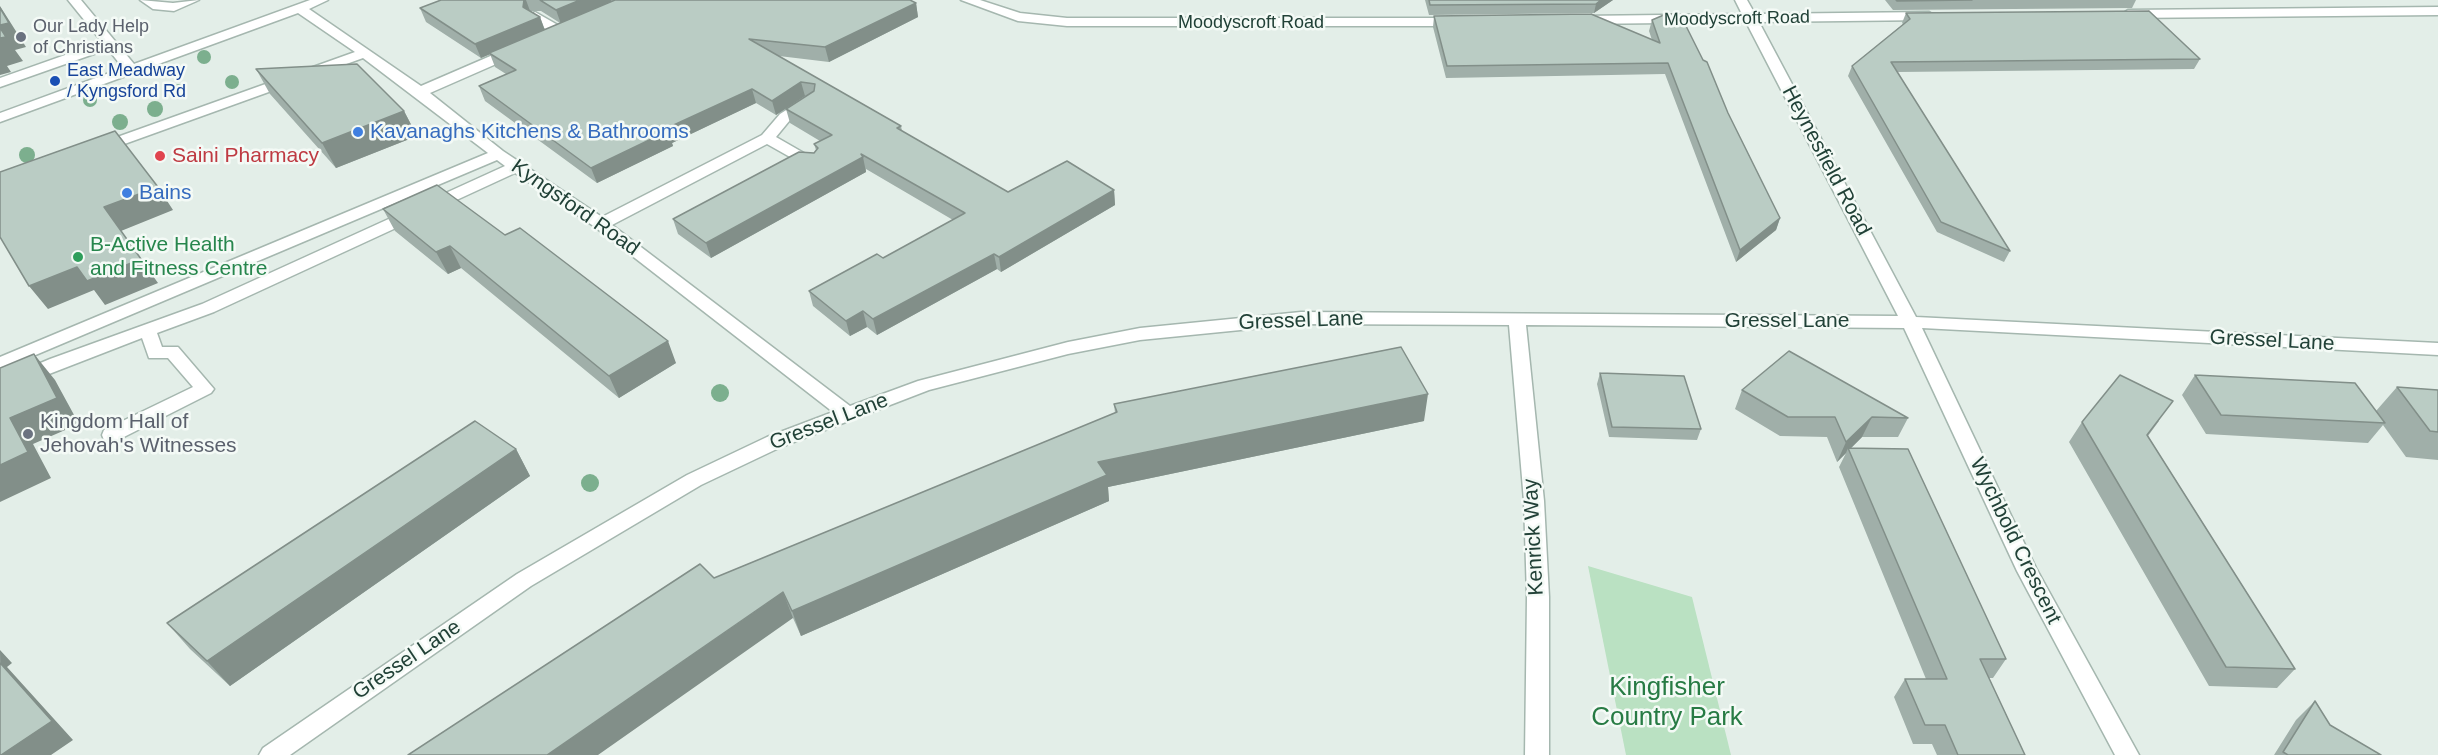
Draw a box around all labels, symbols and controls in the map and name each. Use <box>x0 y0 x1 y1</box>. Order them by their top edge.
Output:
street label: Moodyscroft Road <box>1664 7 1810 31</box>
street label: Moodyscroft Road <box>1178 12 1324 34</box>
place label: Our Lady Help of Christians <box>33 16 149 58</box>
marker: Our Lady Help of Christians <box>14 30 28 44</box>
place label: East Meadway / Kyngsford Rd <box>67 60 186 103</box>
marker: East Meadway / Kyngsford Rd <box>48 74 62 88</box>
street label: Heynesfield Road <box>1776 82 1876 240</box>
place label: Kavanaghs Kitchens & Bathrooms <box>370 119 689 145</box>
marker: Kavanaghs Kitchens & Bathrooms <box>351 125 365 139</box>
place label: Saini Pharmacy <box>172 143 319 169</box>
marker: Saini Pharmacy <box>153 149 167 163</box>
street label: Kyngsford Road <box>506 154 644 262</box>
place label: Bains <box>139 180 192 206</box>
marker: Bains <box>120 186 134 200</box>
place label: B-Active Health and Fitness Centre <box>90 232 267 282</box>
marker: B-Active Health and Fitness Centre <box>71 250 85 264</box>
street label: Gressel Lane <box>1238 306 1364 336</box>
street label: Gressel Lane <box>1725 308 1849 334</box>
street label: Gressel Lane <box>2209 325 2335 357</box>
street label: Gressel Lane <box>766 388 892 456</box>
place label: Kingdom Hall of Jehovah's Witnesses <box>40 409 237 459</box>
marker: Kingdom Hall of Jehovah's Witnesses <box>21 427 35 441</box>
street label: Wychbold Crescent <box>1964 454 2066 628</box>
street label: Kenrick Way <box>1518 478 1550 596</box>
street label: Gressel Lane <box>348 615 466 705</box>
park label: Kingfisher Country Park <box>1591 672 1743 734</box>

